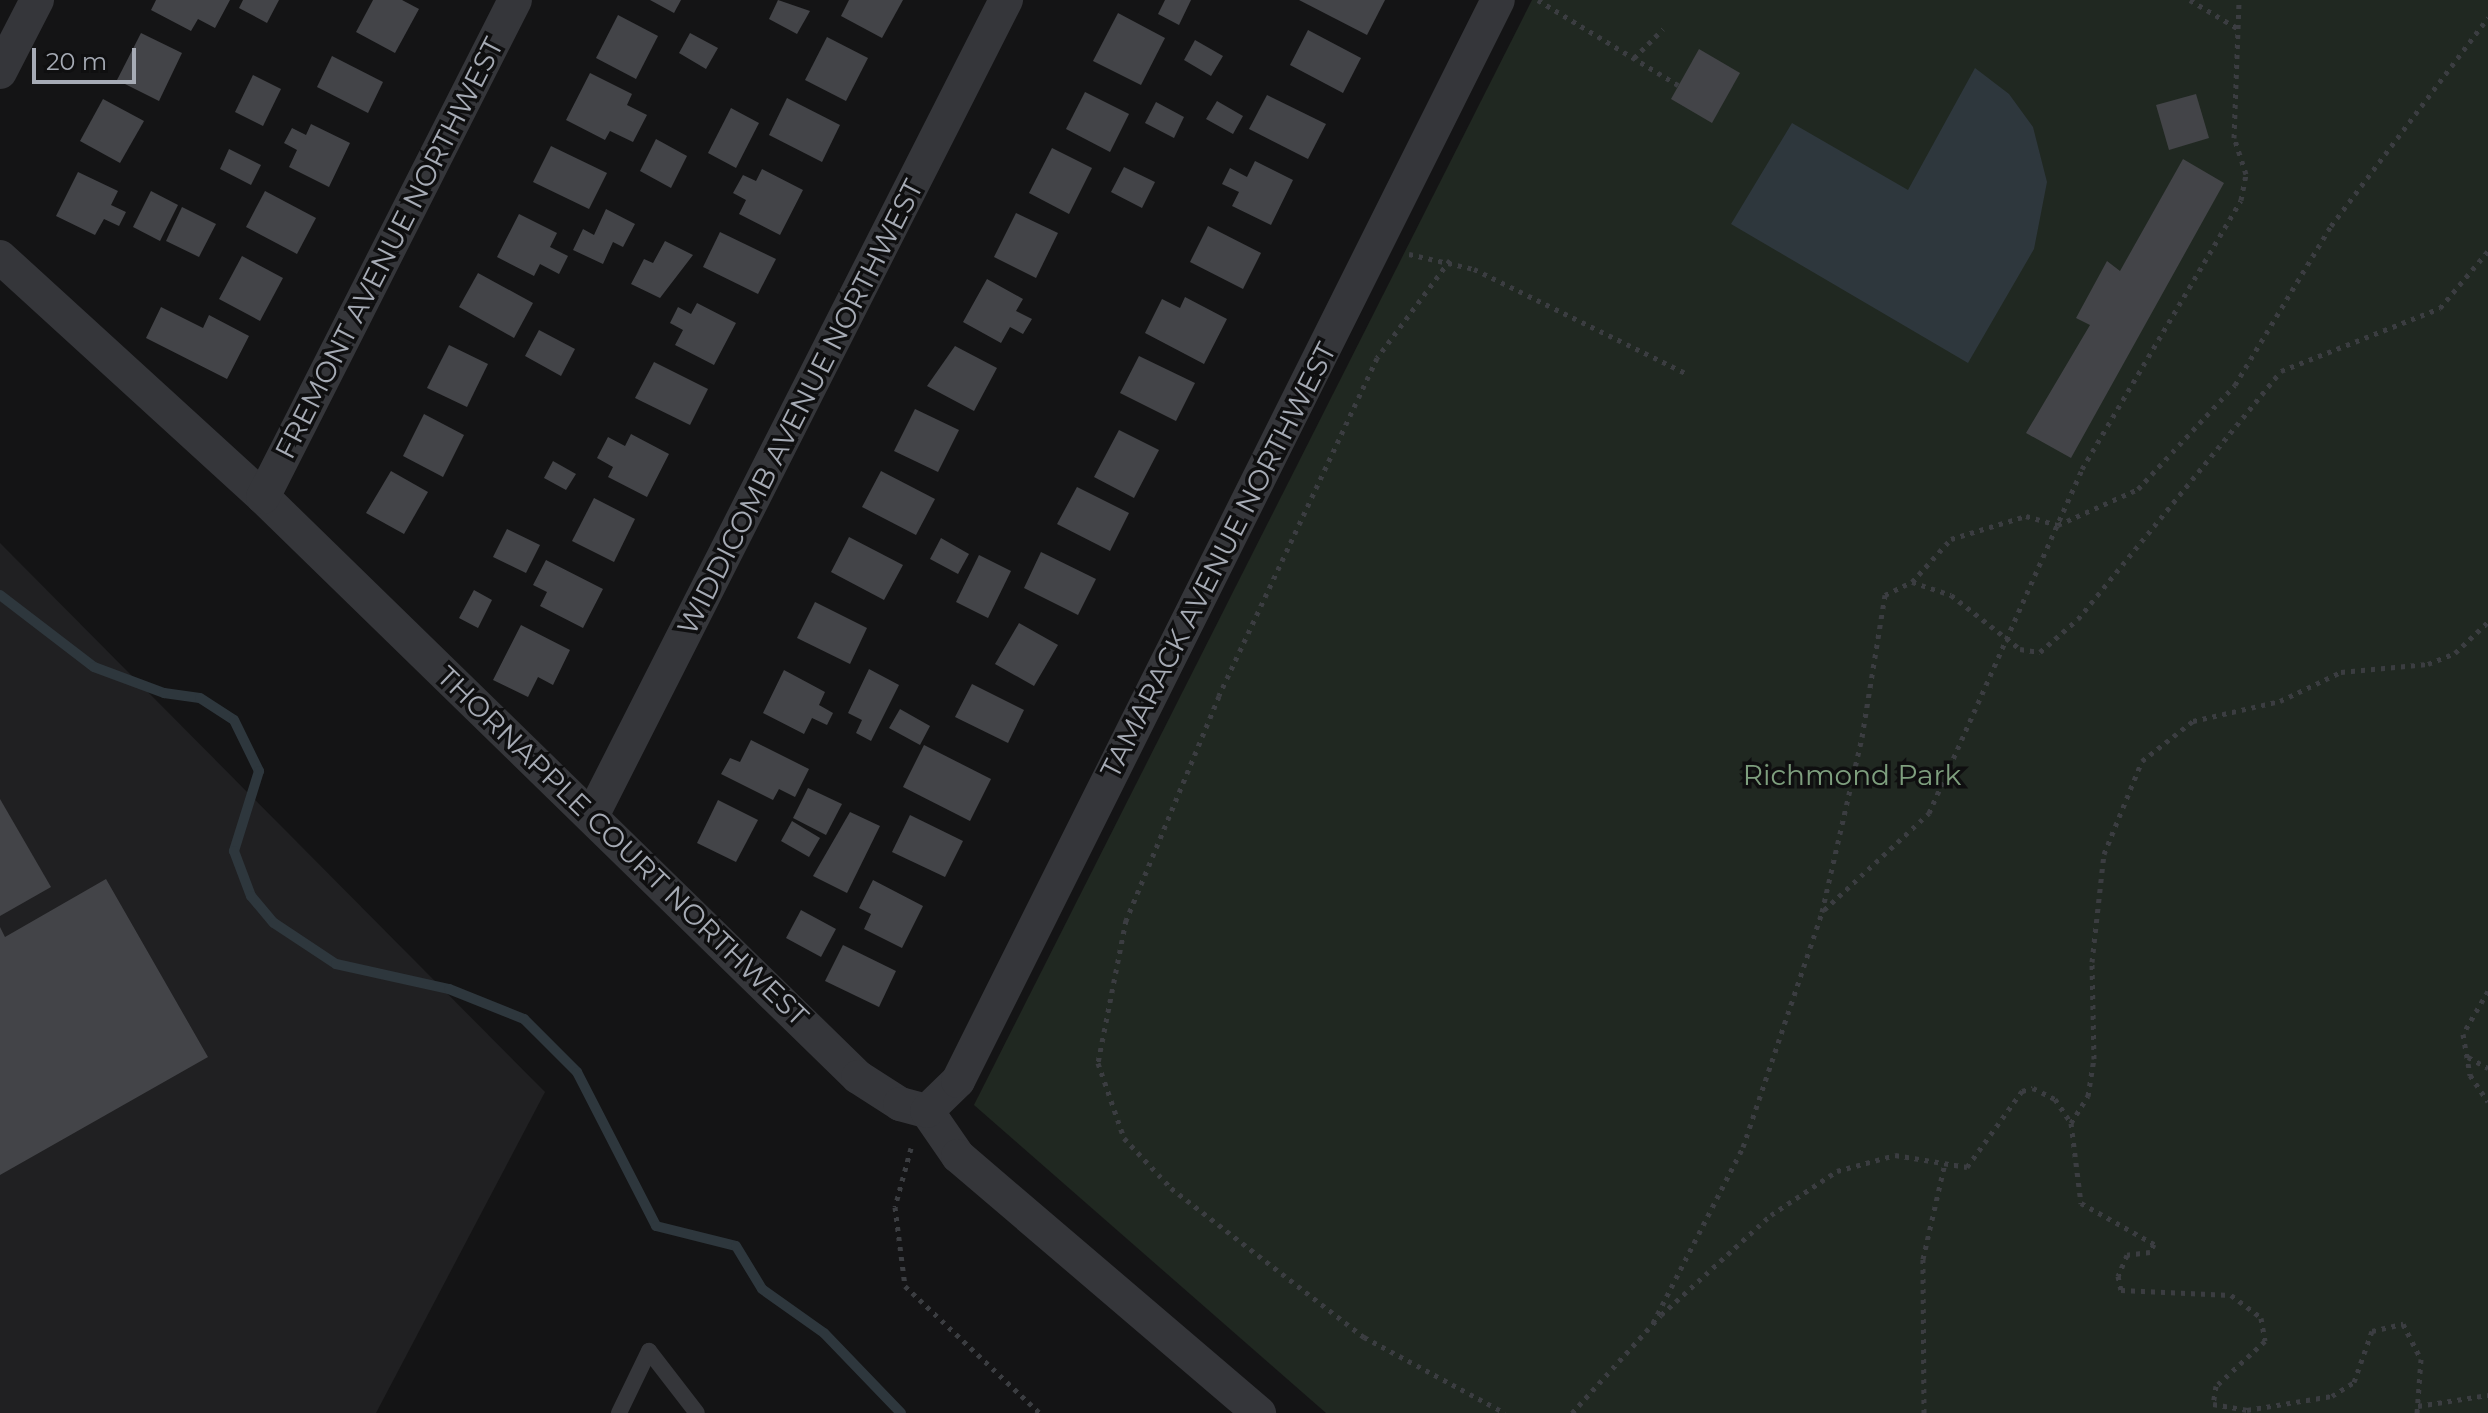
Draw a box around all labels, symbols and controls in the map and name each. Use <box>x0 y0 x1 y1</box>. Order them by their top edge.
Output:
scale bar <box>36 32 140 82</box>
street label: FREMONT AVENUE NORTHWEST <box>268 32 510 464</box>
text: 20 m <box>46 47 107 76</box>
street label: WIDDICOMB AVENUE NORTHWEST <box>670 174 930 640</box>
street label: TAMARACK AVENUE NORTHWEST <box>1093 337 1343 783</box>
street label: THORNAPPLE COURT NORTHWEST <box>431 659 815 1033</box>
park label: Richmond Park <box>1743 758 1961 792</box>

